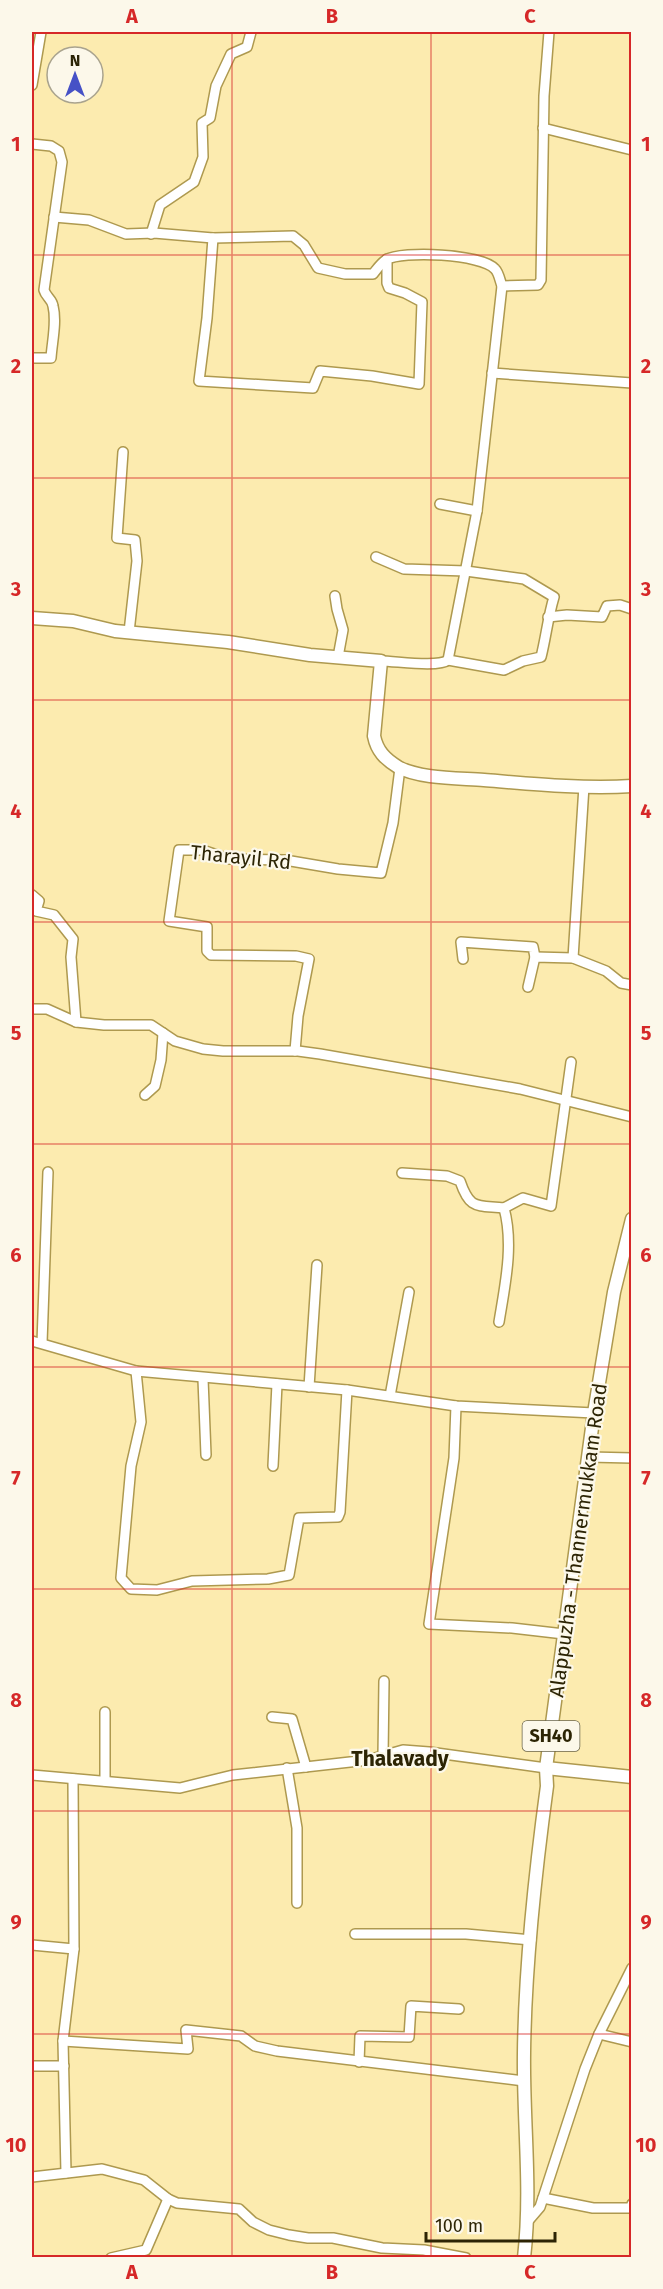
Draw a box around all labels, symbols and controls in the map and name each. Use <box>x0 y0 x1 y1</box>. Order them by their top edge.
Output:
text: A <box>125 4 139 28</box>
text: B <box>326 4 338 28</box>
text: C <box>524 4 536 28</box>
north arrow <box>45 45 105 105</box>
text: N <box>70 51 80 70</box>
text: 1 <box>11 132 21 156</box>
text: 1 <box>641 132 651 156</box>
text: 2 <box>11 354 21 378</box>
text: 2 <box>641 354 651 378</box>
text: 3 <box>10 577 21 601</box>
text: 3 <box>640 577 651 601</box>
text: 4 <box>10 799 22 823</box>
text: 4 <box>640 799 652 823</box>
street label: Tharayil Rd <box>190 840 292 874</box>
text: 5 <box>11 1021 22 1045</box>
text: 5 <box>641 1021 652 1045</box>
text: 6 <box>10 1243 22 1267</box>
text: 6 <box>640 1243 652 1267</box>
street label: Alappuzha - Thannermukkam Road <box>544 1381 612 1699</box>
text: 7 <box>11 1466 21 1490</box>
text: 7 <box>641 1466 651 1490</box>
text: 8 <box>10 1688 22 1712</box>
text: 8 <box>640 1688 652 1712</box>
road number: SH40 <box>522 1721 580 1751</box>
district label: Thalavady <box>351 1746 449 1772</box>
text: 9 <box>10 1910 22 1934</box>
text: 9 <box>640 1910 652 1934</box>
text: 10 <box>6 2133 26 2157</box>
text: 10 <box>636 2133 656 2157</box>
scale bar <box>426 2205 555 2243</box>
text: 100 m <box>435 2215 483 2237</box>
text: A <box>125 2260 139 2284</box>
text: B <box>326 2260 338 2284</box>
text: C <box>524 2260 536 2284</box>

